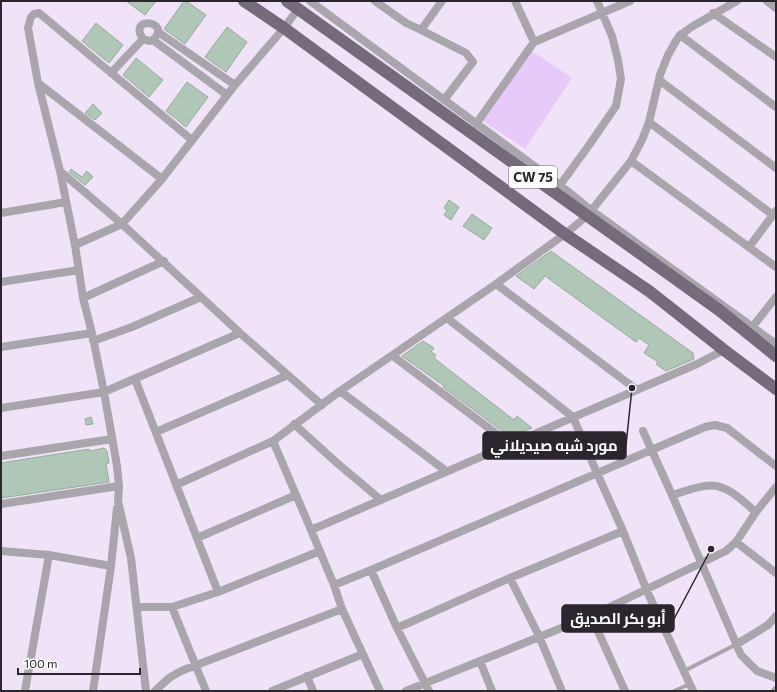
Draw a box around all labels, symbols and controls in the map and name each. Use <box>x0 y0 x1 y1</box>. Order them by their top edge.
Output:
road number: CW 75 <box>509 166 557 188</box>
callout: مورد شبه صيديلاني <box>483 432 626 459</box>
text: مورد شبه صيديلاني <box>490 436 618 458</box>
callout: أبو بكر الصديق <box>562 605 674 632</box>
text: أبو بكر الصديق <box>570 609 666 628</box>
scale bar <box>18 650 140 676</box>
text: 100 m <box>24 656 58 670</box>

